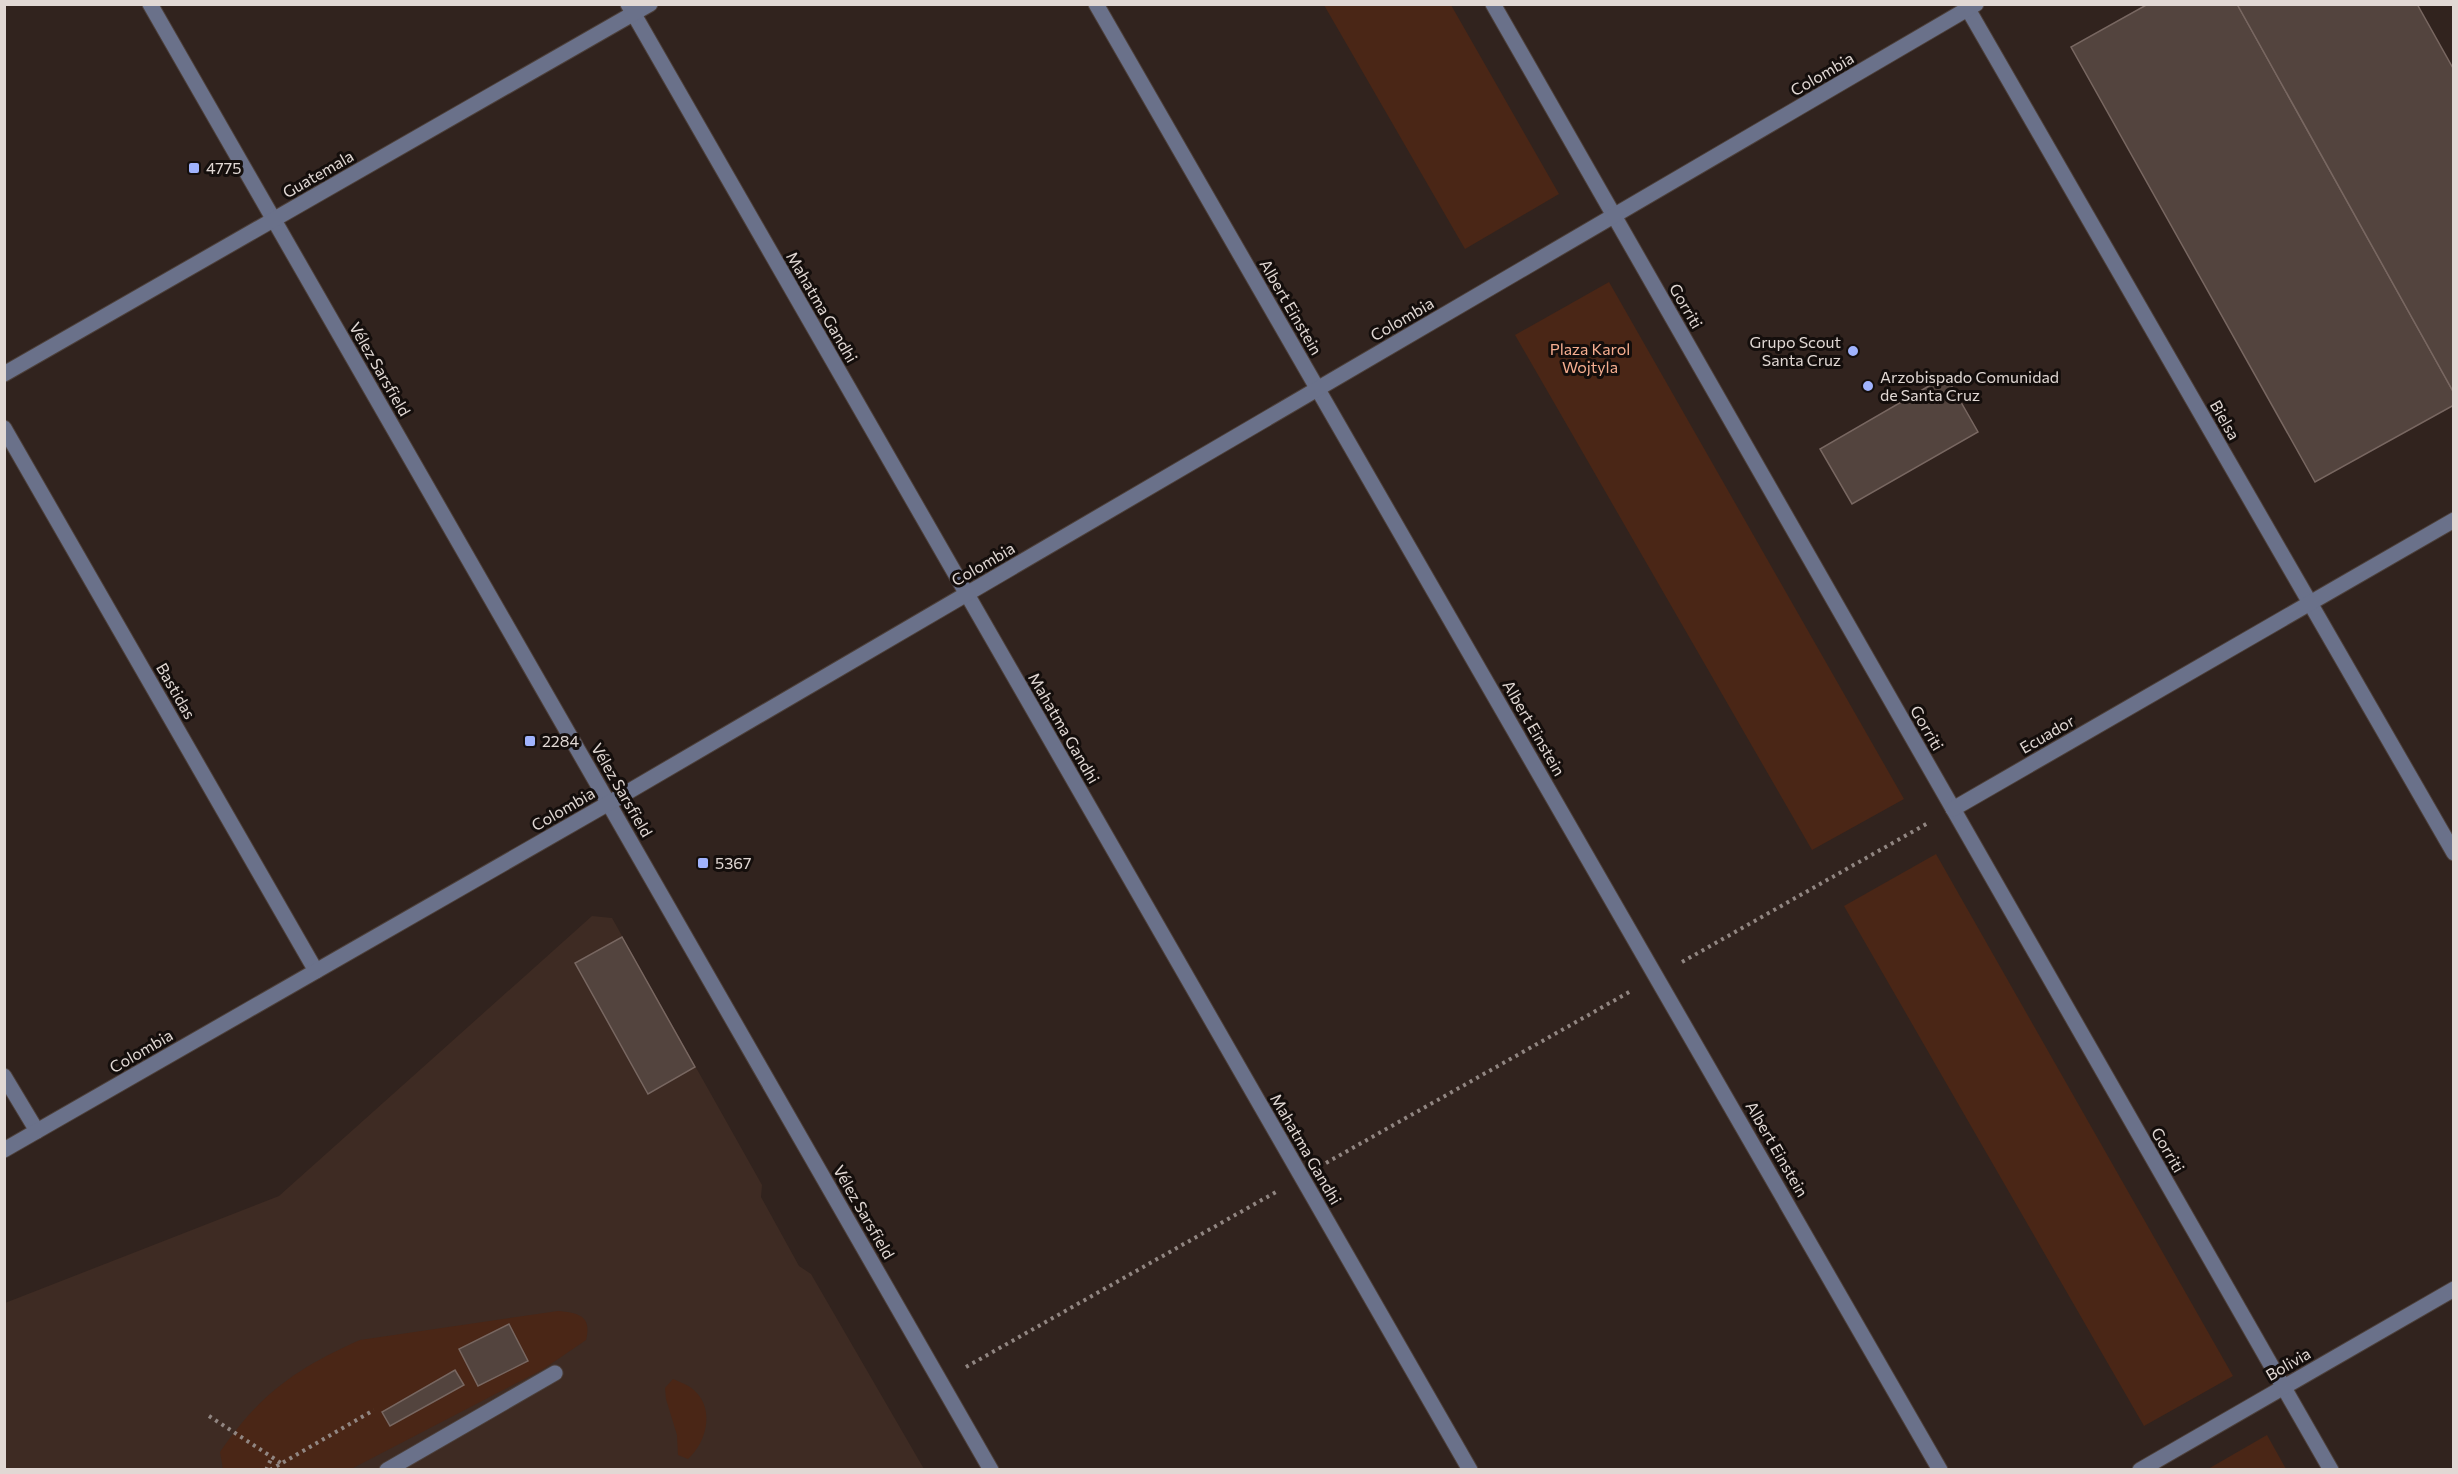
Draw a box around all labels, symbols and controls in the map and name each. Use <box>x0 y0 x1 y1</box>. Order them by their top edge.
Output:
street label: Colombia <box>1787 48 1857 99</box>
street label: Guatemala <box>279 146 357 201</box>
place label: 4775 <box>206 158 241 177</box>
marker: 4775 <box>187 161 201 175</box>
street label: Mahatma Gandhi <box>783 248 862 366</box>
street label: Albert Einstein <box>1256 256 1326 358</box>
street label: Gorriti <box>1666 280 1707 332</box>
street label: Colombia <box>1367 293 1437 344</box>
street label: Vélez Sarsfield <box>346 318 415 419</box>
place label: Grupo Scout Santa Cruz <box>1750 332 1841 369</box>
park label: Plaza Karol Wojtyla <box>1550 339 1630 376</box>
marker: Grupo Scout Santa Cruz <box>1846 344 1860 358</box>
place label: Arzobispado Comunidad de Santa Cruz <box>1880 367 2059 404</box>
marker: Arzobispado Comunidad de Santa Cruz <box>1861 379 1875 393</box>
street label: Bielsa <box>2207 397 2244 443</box>
street label: Colombia <box>948 538 1018 589</box>
street label: Bastidas <box>153 659 200 722</box>
street label: Mahatma Gandhi <box>1025 669 1104 787</box>
street label: Albert Einstein <box>1499 677 1569 779</box>
street label: Gorriti <box>1907 702 1948 754</box>
street label: Ecuador <box>2016 710 2078 757</box>
place label: 2284 <box>542 731 579 750</box>
marker: 2284 <box>523 734 537 748</box>
street label: Vélez Sarsfield <box>588 739 657 840</box>
street label: Colombia <box>528 783 598 834</box>
place label: 5367 <box>715 853 751 872</box>
marker: 5367 <box>696 856 710 870</box>
street label: Colombia <box>106 1025 176 1076</box>
street label: Mahatma Gandhi <box>1267 1090 1346 1208</box>
street label: Albert Einstein <box>1742 1098 1812 1200</box>
street label: Gorriti <box>2148 1124 2189 1176</box>
street label: Vélez Sarsfield <box>830 1161 899 1262</box>
street label: Bolivia <box>2262 1343 2314 1384</box>

